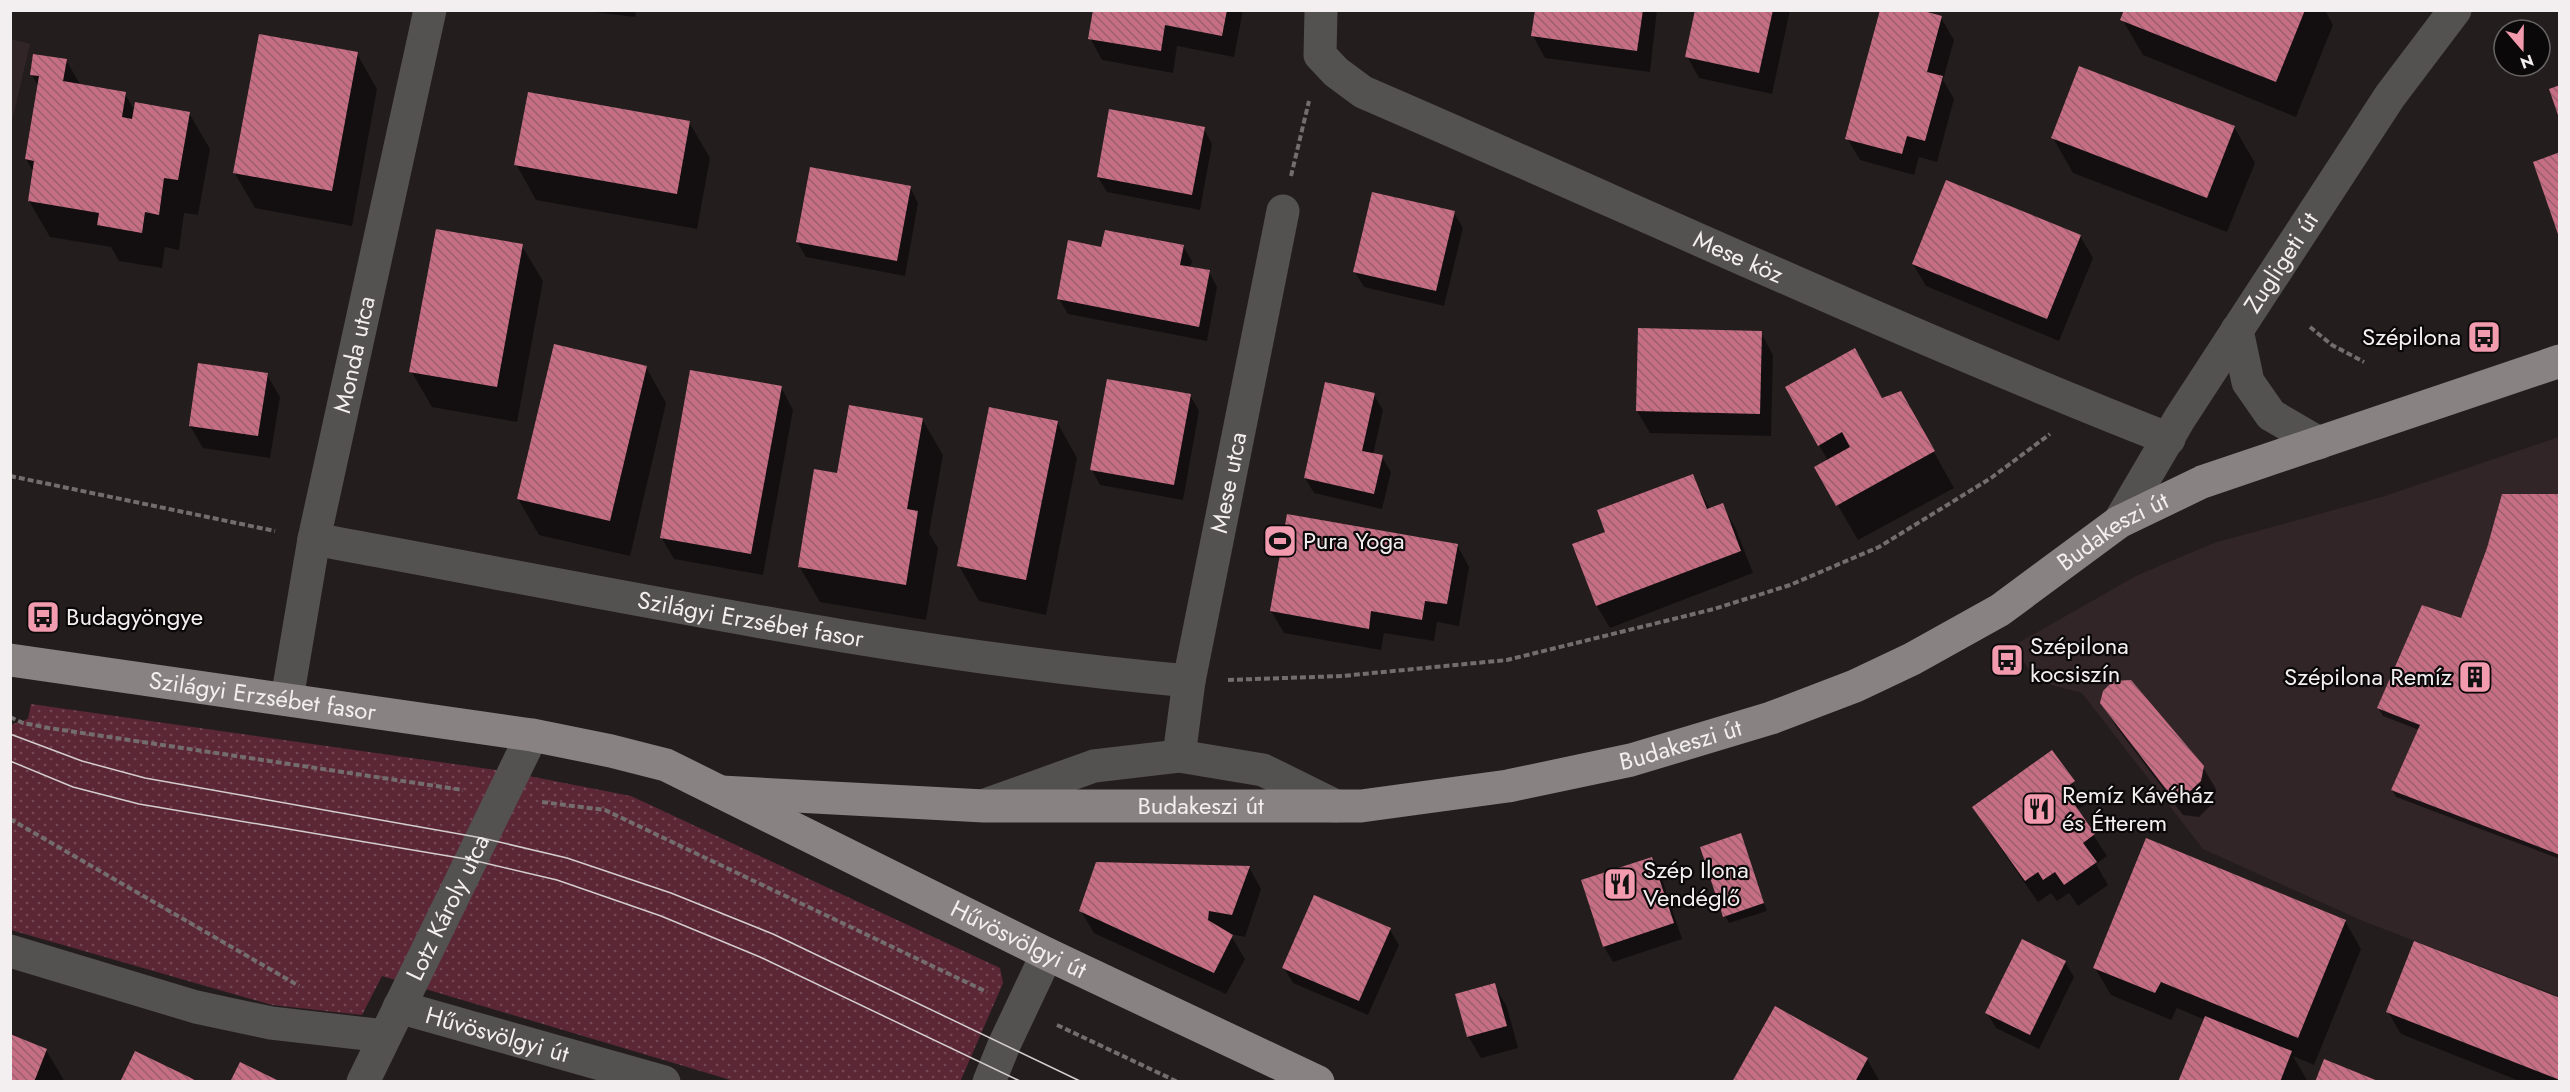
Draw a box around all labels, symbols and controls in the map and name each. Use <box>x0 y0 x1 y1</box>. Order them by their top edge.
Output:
north arrow <box>2492 18 2552 78</box>
text: N <box>2517 49 2537 75</box>
street label: Zugligeti út <box>2235 205 2327 320</box>
street label: Mese köz <box>1688 222 1789 292</box>
street label: Monda utca <box>324 293 384 416</box>
place label: Szépilona <box>2362 319 2461 354</box>
bus stop icon: Szépilona <box>2466 319 2502 355</box>
street label: Mese utca <box>1201 429 1255 536</box>
street label: Budakeszi út <box>2049 483 2174 579</box>
sports icon: Pura Yoga <box>1262 523 1298 559</box>
place label: Pura Yoga <box>1303 523 1405 558</box>
street label: Szilágyi Erzsébet fasor <box>635 582 867 656</box>
bus stop icon: Budagyöngye <box>25 599 61 635</box>
place label: Budagyöngye <box>66 599 203 634</box>
place label: Szépilona kocsiszín <box>2030 628 2129 691</box>
bus stop icon: Szépilona kocsiszín <box>1989 642 2025 678</box>
place label: Szépilona Remíz <box>2284 659 2452 694</box>
building icon: Szépilona Remíz <box>2457 659 2493 695</box>
street label: Szilágyi Erzsébet fasor <box>147 662 379 729</box>
street label: Budakeszi út <box>1616 710 1746 779</box>
place label: Remíz Kávéház és Étterem <box>2062 777 2214 840</box>
street label: Budakeszi út <box>1137 788 1264 823</box>
restaurant icon: Remíz Kávéház és Étterem <box>2021 791 2057 827</box>
street label: Lotz Károly utca <box>397 828 498 986</box>
place label: Szép Ilona Vendéglő <box>1643 852 1749 915</box>
restaurant icon: Szép Ilona Vendéglő <box>1602 866 1638 902</box>
street label: Hűvösvölgyi út <box>945 891 1093 987</box>
street label: Hűvösvölgyi út <box>422 997 573 1071</box>

